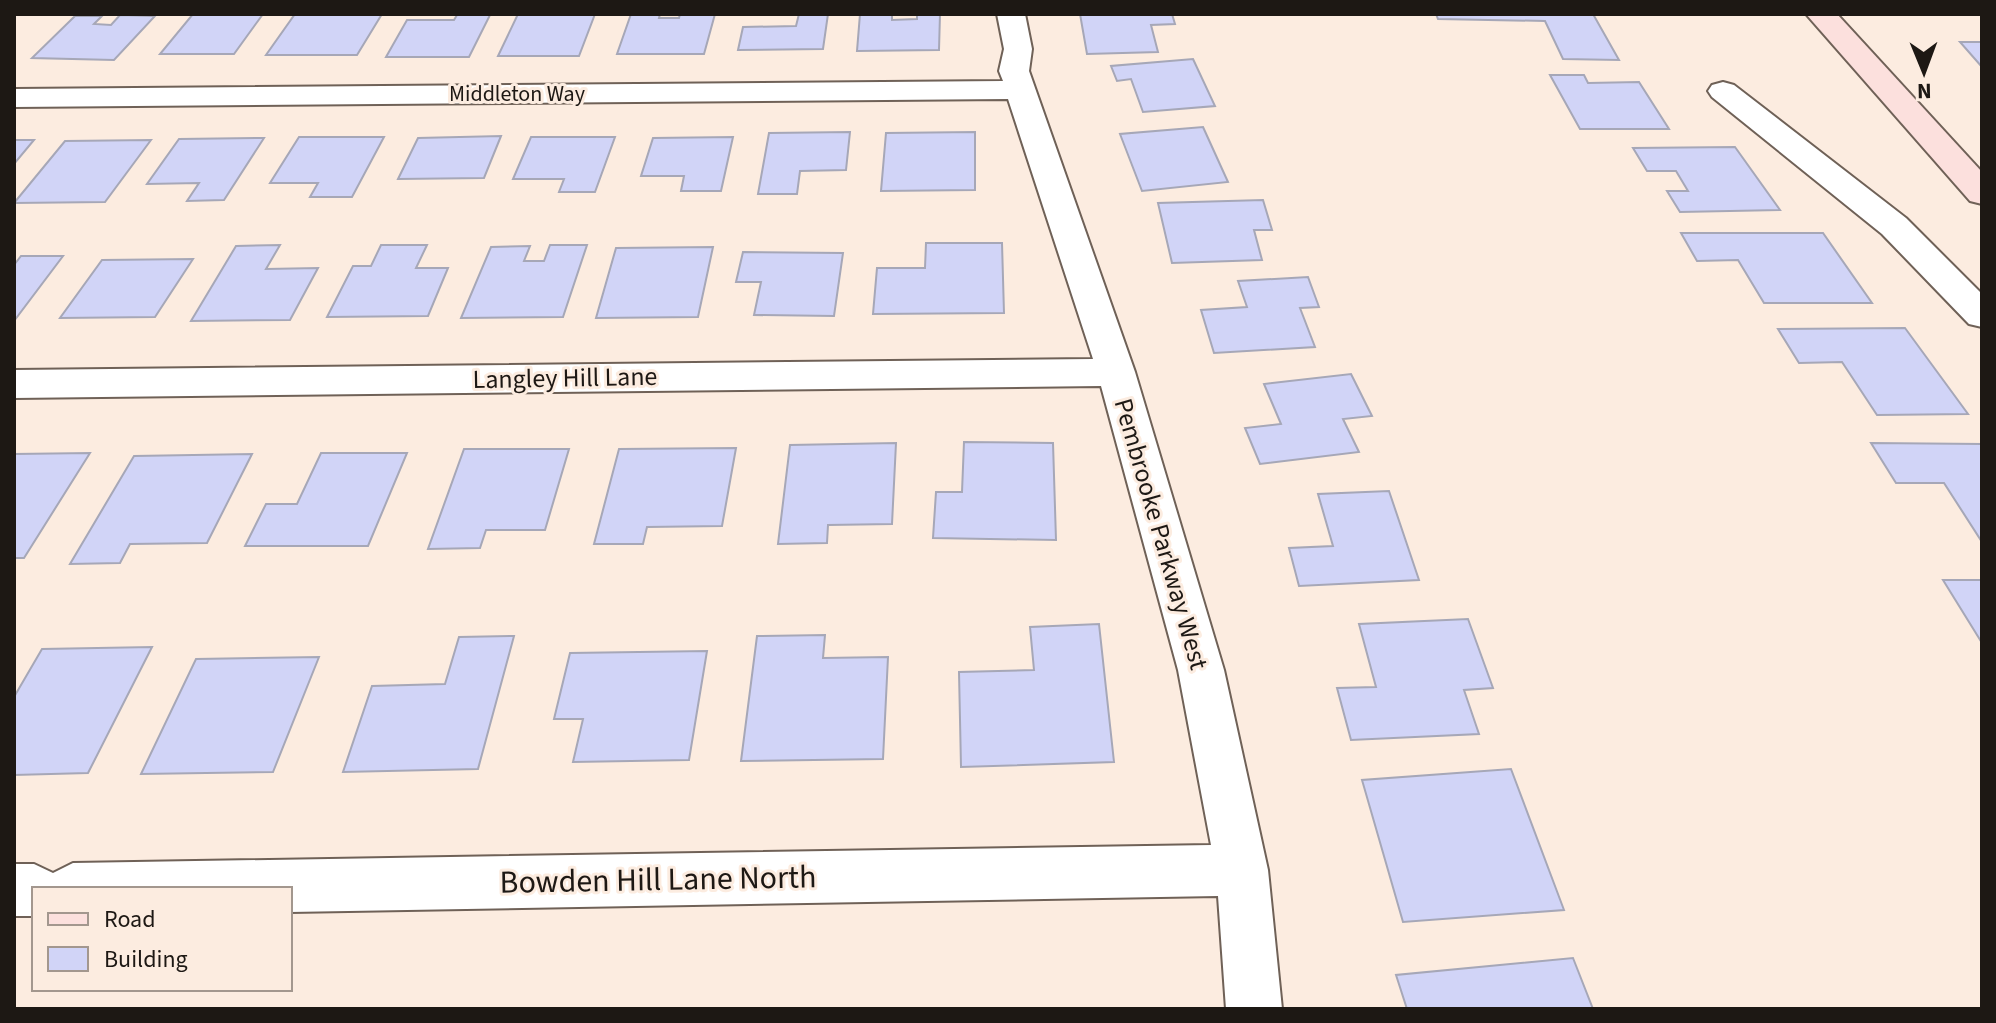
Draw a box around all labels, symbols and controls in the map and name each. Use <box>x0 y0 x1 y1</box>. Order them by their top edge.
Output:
north arrow <box>1884 32 1964 112</box>
text: N <box>1917 75 1932 107</box>
street label: Middleton Way <box>449 78 586 110</box>
street label: Langley Hill Lane <box>472 358 658 398</box>
street label: Pembrooke Parkway West <box>1105 394 1217 674</box>
street label: Bowden Hill Lane North <box>499 854 817 906</box>
legend <box>32 887 292 991</box>
text: Road <box>104 902 156 937</box>
text: Building <box>104 942 188 977</box>

